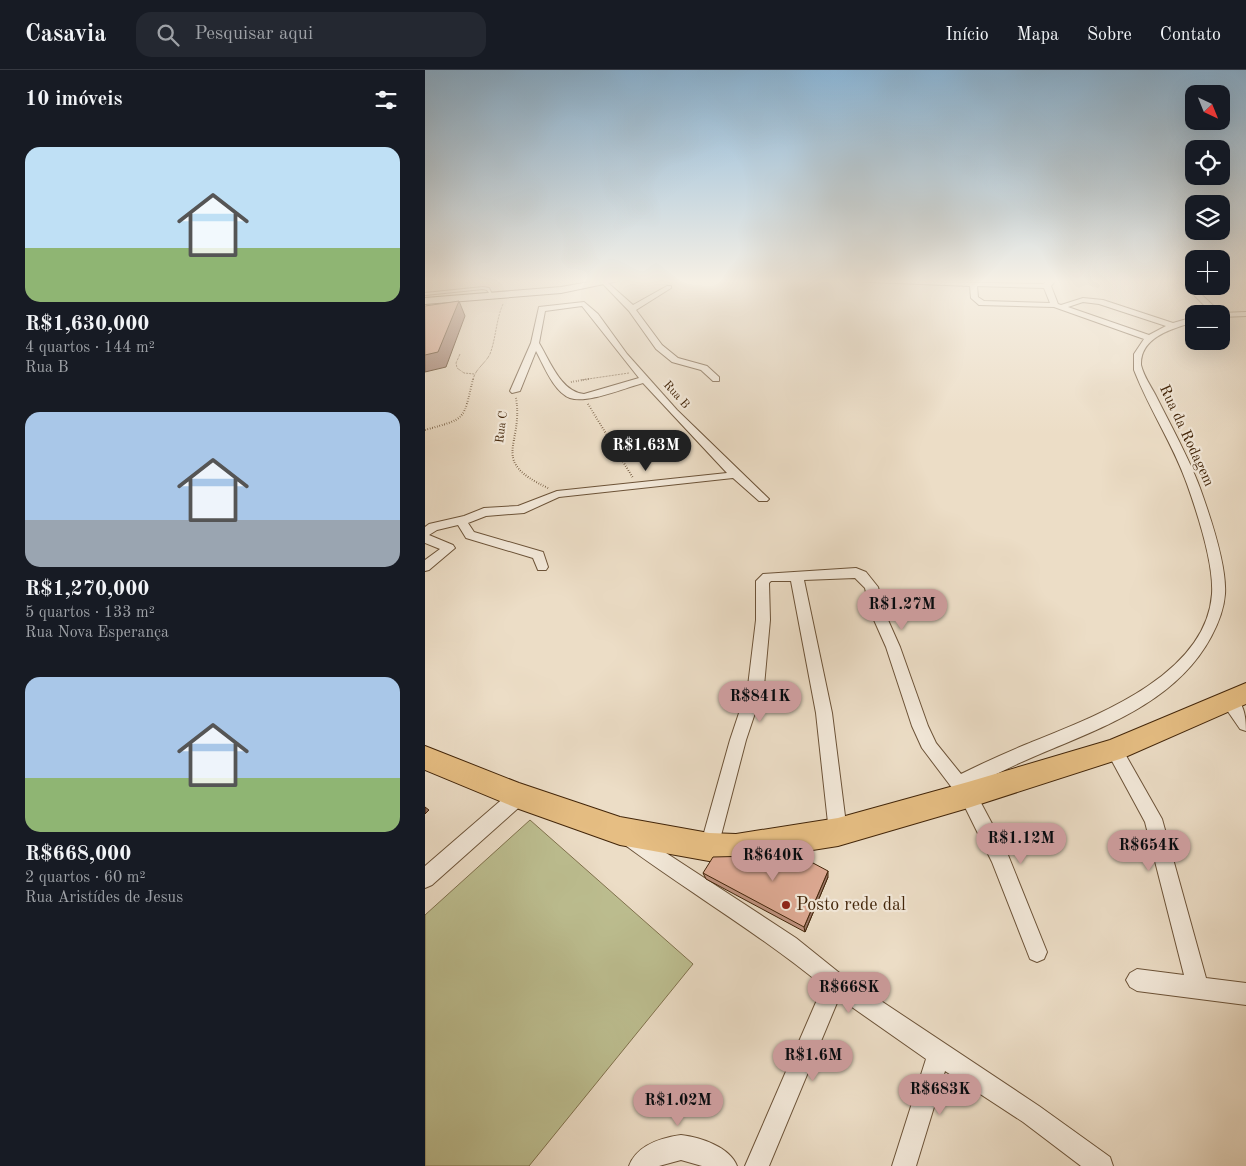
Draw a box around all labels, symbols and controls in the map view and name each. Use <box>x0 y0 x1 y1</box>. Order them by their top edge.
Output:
search box <box>136 12 486 57</box>
icon: search <box>154 21 182 49</box>
text: Casavia <box>25 23 106 47</box>
text: Pesquisar aqui <box>194 25 313 44</box>
text: Início <box>945 26 989 44</box>
text: Mapa <box>1017 26 1059 44</box>
text: Sobre <box>1087 26 1132 44</box>
text: Contato <box>1160 26 1221 44</box>
north arrow <box>1185 85 1230 130</box>
map controls <box>1185 85 1230 350</box>
icon: filters <box>372 86 400 114</box>
text: 10 imóveis <box>25 89 123 110</box>
button: locate <box>1185 140 1230 185</box>
icon: home <box>168 180 258 270</box>
button: layers <box>1185 195 1230 240</box>
button: + <box>1185 250 1230 295</box>
button: − <box>1185 305 1230 350</box>
text: R$1,630,000 <box>25 314 150 335</box>
text: 4 quartos · 144 m² <box>25 340 155 356</box>
text: Rua B <box>25 360 68 376</box>
street label: Rua B <box>661 379 691 411</box>
street label: Rua da Rodagem <box>1156 383 1216 489</box>
street label: Rua C <box>494 410 510 444</box>
pin: R$1.63M <box>600 430 692 472</box>
text: R$1.63M <box>612 438 680 454</box>
icon: home <box>168 445 258 535</box>
text: R$1,270,000 <box>25 579 150 600</box>
pin: R$1.27M <box>856 588 948 631</box>
text: R$1.27M <box>868 597 936 613</box>
text: 5 quartos · 133 m² <box>25 605 155 621</box>
text: Rua Nova Esperança <box>25 625 169 641</box>
pin: R$841K <box>719 680 801 723</box>
text: R$841K <box>729 689 791 705</box>
icon: home <box>168 710 258 800</box>
pin: R$1.12M <box>975 822 1067 865</box>
pin: R$654K <box>1108 830 1190 872</box>
text: R$1.12M <box>987 831 1055 847</box>
text: R$654K <box>1118 838 1180 854</box>
pin: R$640K <box>732 840 814 882</box>
text: R$668,000 <box>25 844 131 865</box>
text: R$640K <box>742 848 804 864</box>
text: 2 quartos · 60 m² <box>25 870 146 886</box>
text: Rua Aristídes de Jesus <box>25 890 183 906</box>
place label: Posto rede dal <box>796 896 906 914</box>
marker: Posto rede dal <box>780 899 792 911</box>
pin: R$668K <box>808 972 890 1014</box>
text: R$668K <box>818 980 880 996</box>
pin: R$1.6M <box>772 1040 854 1082</box>
text: R$1.6M <box>784 1048 842 1064</box>
pin: R$683K <box>899 1074 981 1116</box>
text: R$683K <box>909 1082 971 1098</box>
pin: R$1.02M <box>632 1084 724 1127</box>
text: R$1.02M <box>644 1093 712 1109</box>

